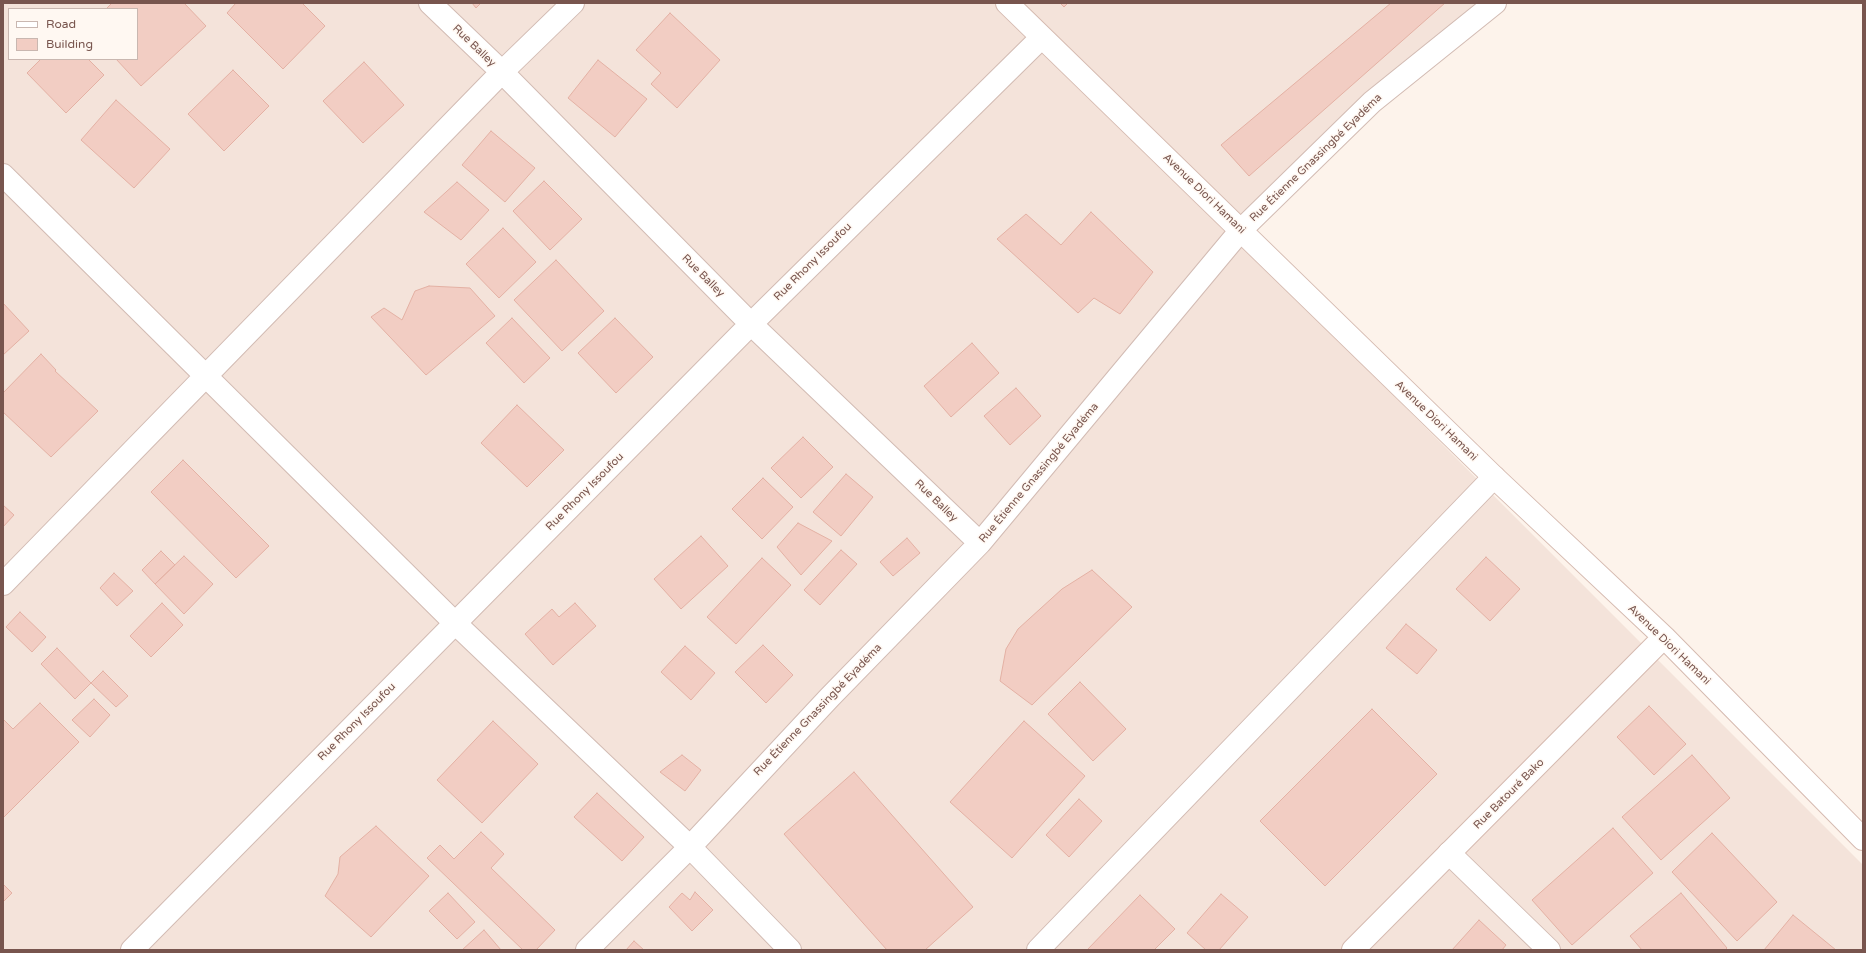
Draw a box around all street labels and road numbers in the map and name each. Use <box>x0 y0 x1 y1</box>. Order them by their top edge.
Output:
street label: Rue Balley <box>450 22 498 70</box>
street label: Rue Étienne Gnassingbé Eyadéma <box>1247 91 1385 225</box>
street label: Avenue Diori Hamani <box>1160 151 1248 237</box>
street label: Rue Rhony Issoufou <box>771 220 855 304</box>
street label: Rue Balley <box>679 252 727 300</box>
street label: Avenue Diori Hamani <box>1392 378 1480 464</box>
street label: Rue Étienne Gnassingbé Eyadéma <box>977 400 1101 546</box>
street label: Rue Rhony Issoufou <box>543 450 627 534</box>
street label: Rue Balley <box>912 477 960 525</box>
street label: Avenue Diori Hamani <box>1625 602 1713 688</box>
street label: Rue Étienne Gnassingbé Eyadéma <box>751 641 885 779</box>
street label: Rue Rhony Issoufou <box>315 680 399 764</box>
street label: Rue Batouré Bako <box>1471 756 1547 832</box>

